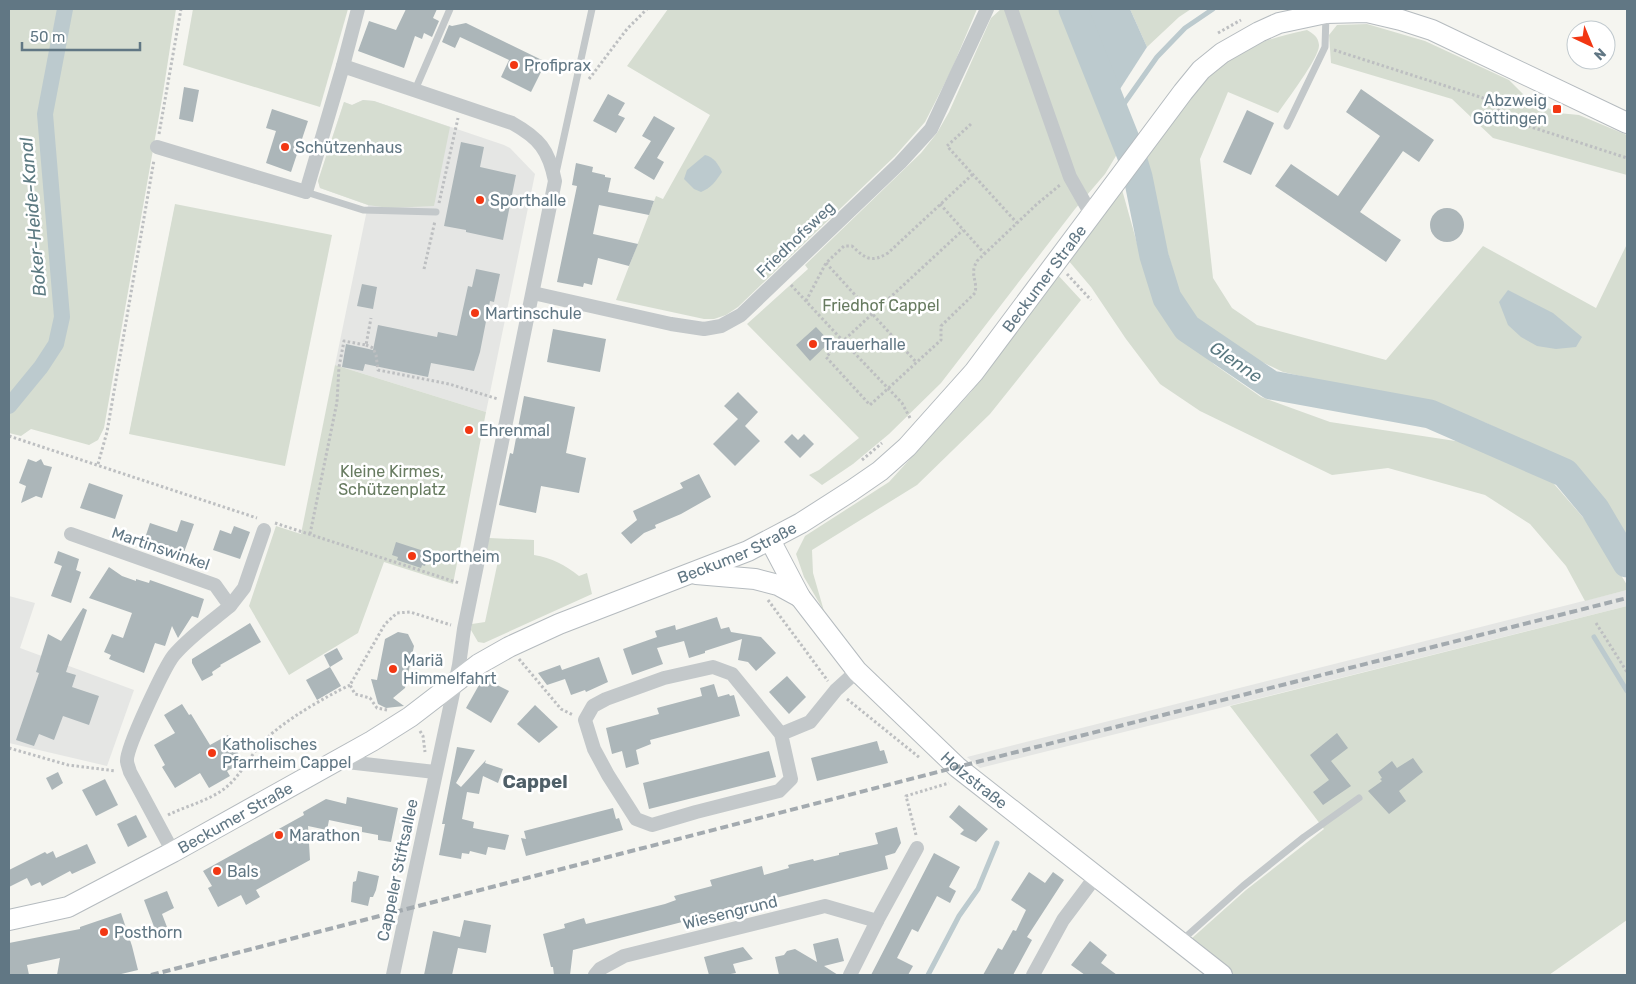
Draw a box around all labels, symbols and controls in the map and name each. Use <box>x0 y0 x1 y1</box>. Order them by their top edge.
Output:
scale bar <box>22 20 140 52</box>
north arrow <box>1566 20 1616 70</box>
text: 50 m <box>30 28 65 46</box>
text: N <box>1590 44 1609 64</box>
place label: Profiprax <box>524 56 591 75</box>
marker: Profiprax <box>508 59 520 71</box>
place label: Abzweig Göttingen <box>1473 91 1547 128</box>
marker: Abzweig Göttingen <box>1551 103 1563 115</box>
water label: Boker-Heide-Kanal <box>15 136 51 297</box>
place label: Schützenhaus <box>295 138 402 157</box>
marker: Schützenhaus <box>279 141 291 153</box>
place label: Sporthalle <box>490 191 566 210</box>
marker: Sporthalle <box>474 194 486 206</box>
street label: Friedhofsweg <box>752 197 838 281</box>
street label: Beckumer Straße <box>998 221 1090 336</box>
park label: Friedhof Cappel <box>822 296 940 315</box>
place label: Martinschule <box>485 304 582 323</box>
marker: Martinschule <box>469 307 481 319</box>
place label: Trauerhalle <box>823 335 906 354</box>
water label: Glenne <box>1206 337 1266 387</box>
marker: Trauerhalle <box>807 338 819 350</box>
place label: Ehrenmal <box>479 421 550 440</box>
marker: Ehrenmal <box>463 424 475 436</box>
park label: Kleine Kirmes, Schützenplatz <box>338 462 446 499</box>
street label: Beckumer Straße <box>675 518 800 587</box>
street label: Martinswinkel <box>109 523 212 574</box>
place label: Sportheim <box>422 547 500 566</box>
marker: Sportheim <box>406 550 418 562</box>
place label: Mariä Himmelfahrt <box>403 651 497 688</box>
marker: Mariä Himmelfahrt <box>387 663 399 675</box>
place label: Katholisches Pfarrheim Cappel <box>222 735 351 772</box>
marker: Katholisches Pfarrheim Cappel <box>206 747 218 759</box>
street label: Holzstraße <box>937 748 1011 813</box>
district label: Cappel <box>502 770 568 793</box>
street label: Beckumer Straße <box>174 778 296 857</box>
street label: Cappeler Stiftsallee <box>373 797 422 943</box>
place label: Marathon <box>289 826 360 845</box>
marker: Marathon <box>273 829 285 841</box>
place label: Bals <box>227 862 259 881</box>
marker: Bals <box>211 865 223 877</box>
street label: Wiesengrund <box>681 892 779 933</box>
place label: Posthorn <box>114 923 182 942</box>
marker: Posthorn <box>98 926 110 938</box>

